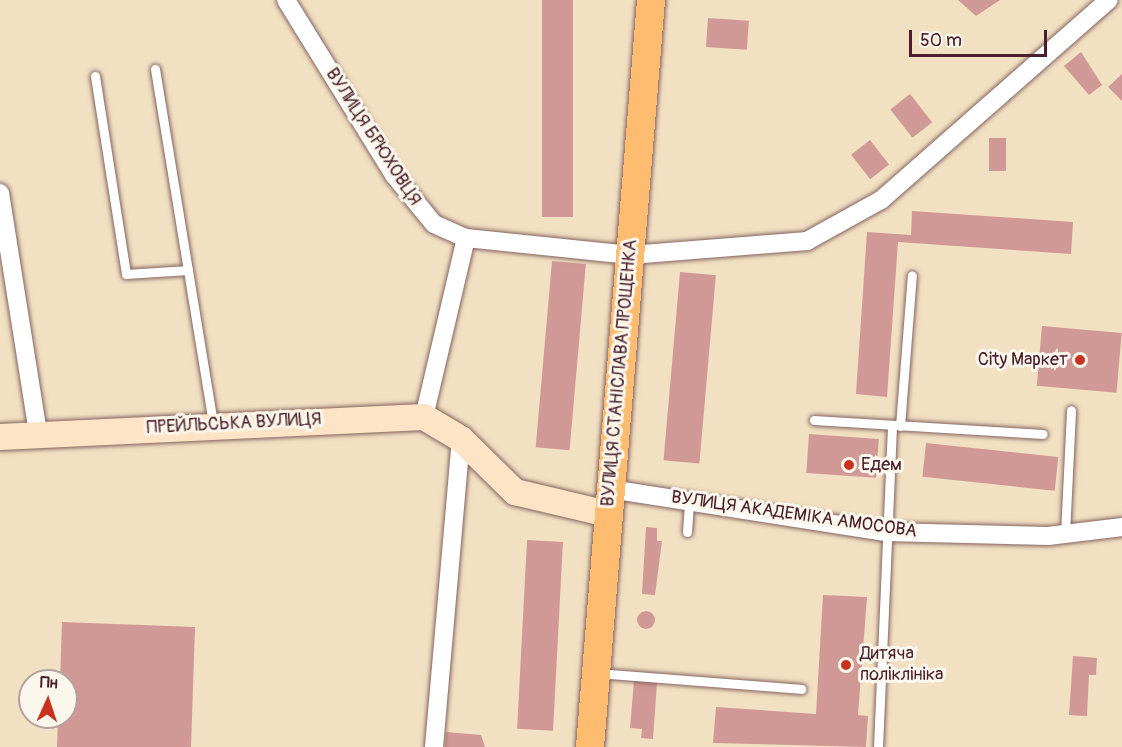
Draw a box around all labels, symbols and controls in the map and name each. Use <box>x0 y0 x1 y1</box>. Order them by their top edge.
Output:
scale bar <box>912 18 1050 56</box>
text: 50 m <box>920 29 962 52</box>
street label: ВУЛИЦЯ БРЮХОВЦЯ <box>321 64 425 210</box>
street label: ВУЛИЦЯ СТАНІСЛАВА ПРОЩЕНКА <box>598 238 642 508</box>
place label: City Маркет <box>978 349 1068 371</box>
marker: City Маркет <box>1073 353 1087 367</box>
street label: ПРЕЙЛЬСЬКА ВУЛИЦЯ <box>146 409 322 439</box>
place label: Едем <box>861 454 902 476</box>
marker: Едем <box>842 458 856 472</box>
street label: ВУЛИЦЯ АКАДЕМІКА АМОСОВА <box>670 487 918 543</box>
place label: Дитяча поліклініка <box>860 644 943 686</box>
marker: Дитяча поліклініка <box>837 656 855 674</box>
north arrow <box>18 669 78 729</box>
text: Пн <box>40 673 58 693</box>

